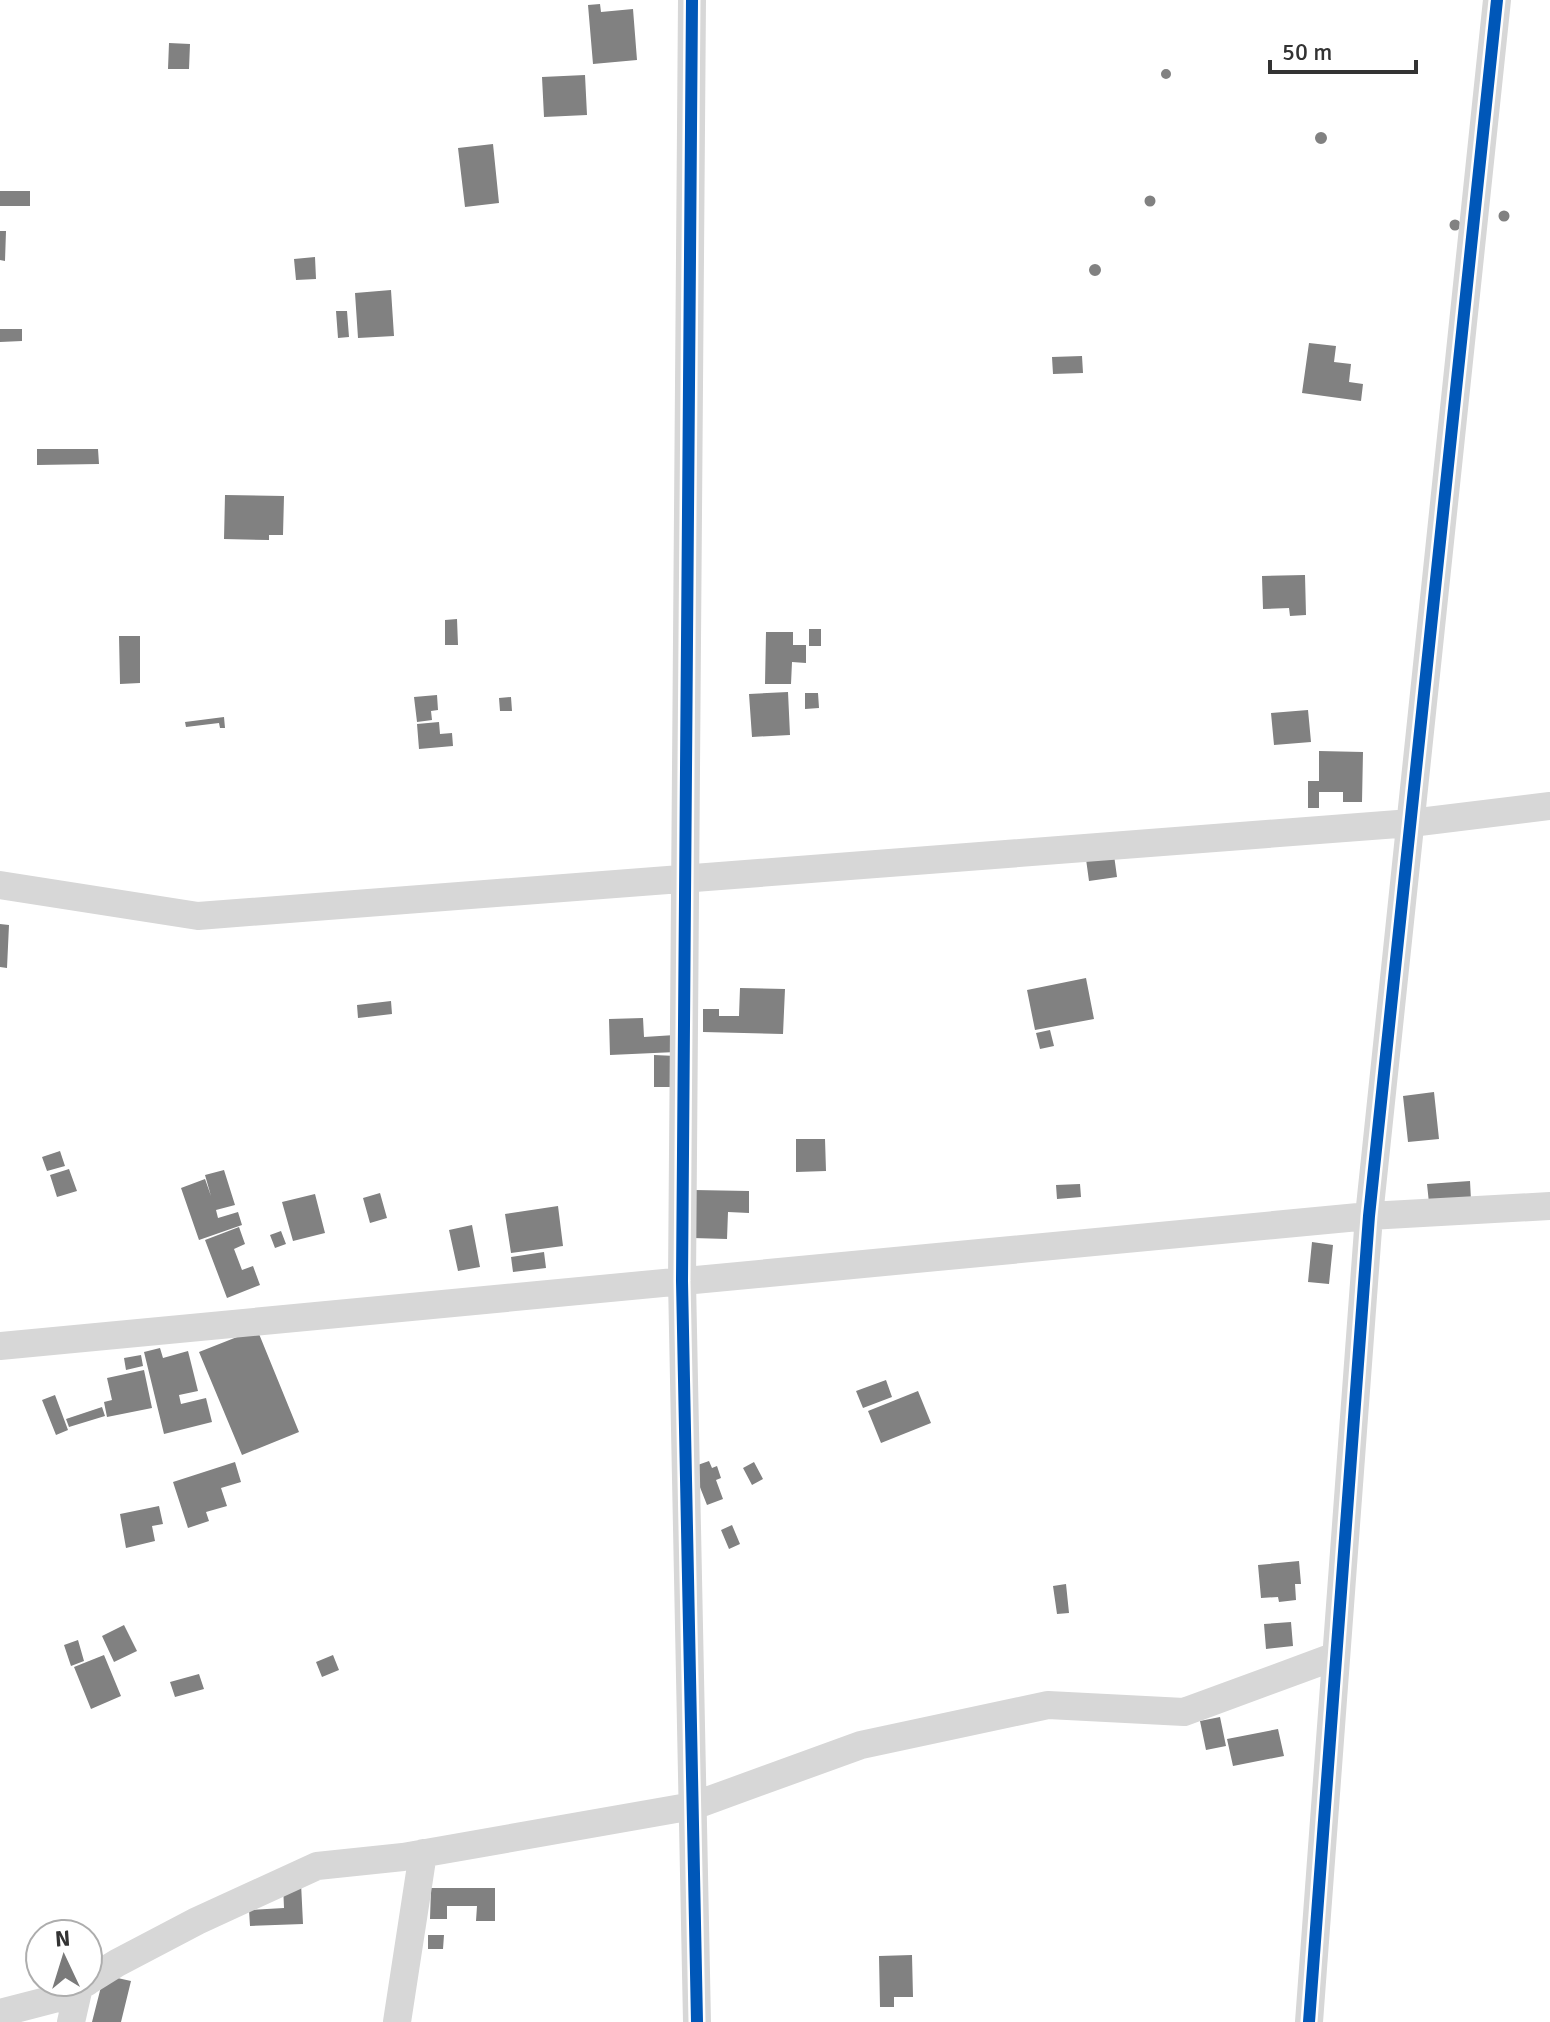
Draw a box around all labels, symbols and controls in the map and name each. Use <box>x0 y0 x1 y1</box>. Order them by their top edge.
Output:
scale bar <box>1270 24 1416 74</box>
text: 50 m <box>1282 37 1332 67</box>
north arrow <box>24 1918 104 1998</box>
text: N <box>54 1925 71 1953</box>

